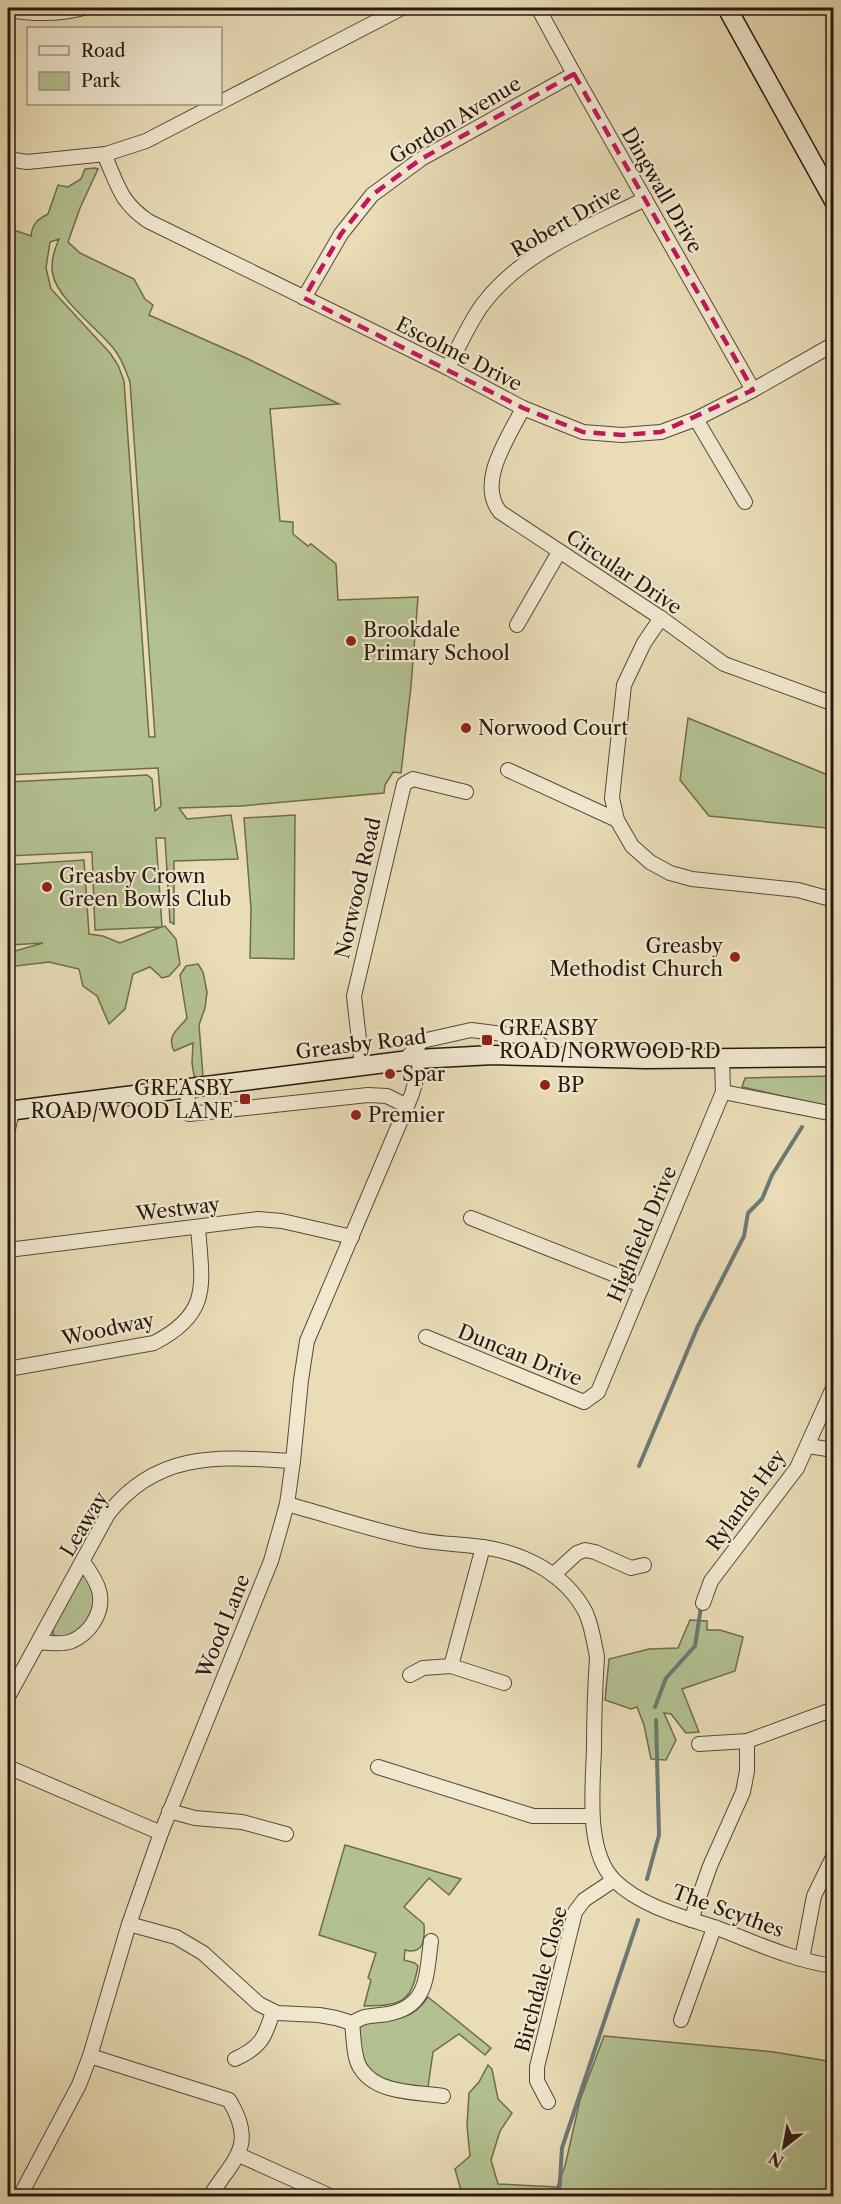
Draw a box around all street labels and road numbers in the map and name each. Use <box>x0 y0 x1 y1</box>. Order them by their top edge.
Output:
street label: Gordon Avenue <box>385 71 525 169</box>
street label: Dingwall Drive <box>616 123 708 257</box>
street label: Robert Drive <box>507 180 625 262</box>
street label: Escolme Drive <box>392 312 526 396</box>
street label: Circular Drive <box>562 524 686 620</box>
street label: Norwood Road <box>330 815 386 961</box>
street label: Greasby Road <box>294 1024 428 1064</box>
street label: Highfield Drive <box>603 1162 681 1306</box>
street label: Westway <box>134 1192 222 1226</box>
street label: Woodway <box>59 1307 157 1351</box>
street label: Duncan Drive <box>454 1319 586 1391</box>
street label: Rylands Hey <box>701 1444 791 1555</box>
street label: Leaway <box>55 1486 113 1561</box>
street label: Wood Lane <box>191 1571 255 1682</box>
street label: The Scythes <box>669 1880 787 1942</box>
street label: Birchdale Close <box>510 1903 572 2055</box>

